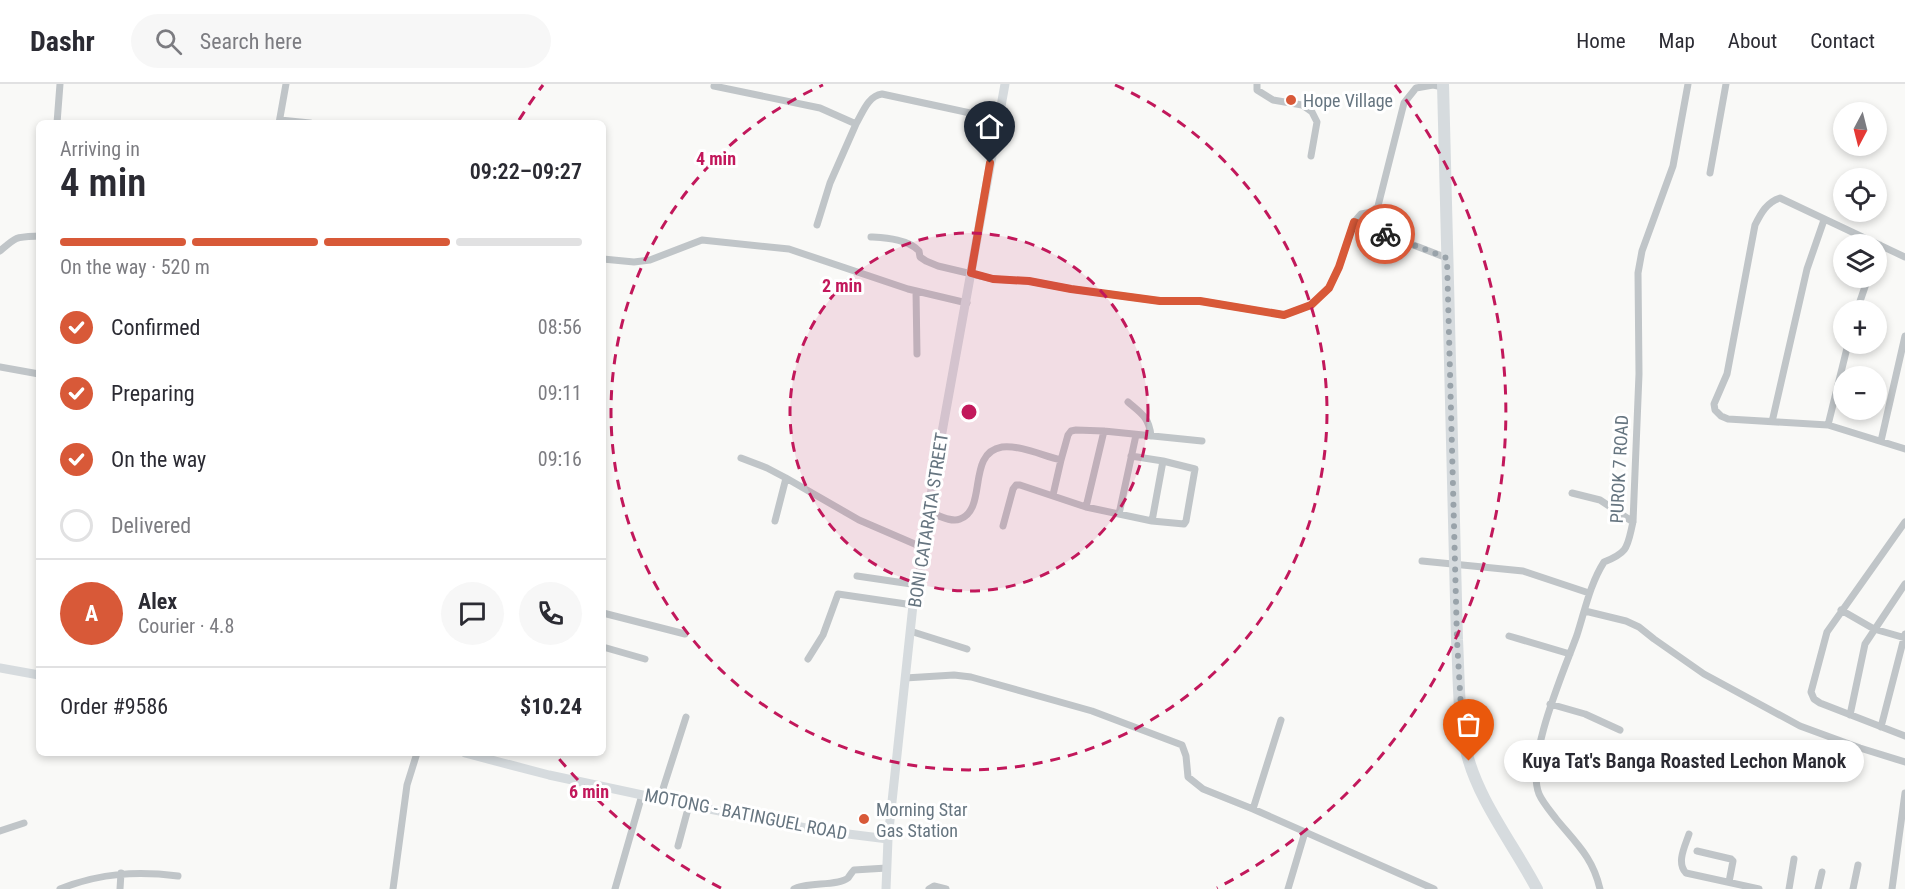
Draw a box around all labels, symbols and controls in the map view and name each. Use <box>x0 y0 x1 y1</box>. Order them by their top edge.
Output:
search box <box>131 14 551 68</box>
text: Dashr <box>30 25 95 58</box>
icon: search <box>152 25 185 58</box>
text: Search here <box>200 29 302 54</box>
text: Home <box>1576 29 1626 53</box>
text: Map <box>1659 29 1695 53</box>
text: About <box>1728 29 1777 53</box>
text: Contact <box>1810 29 1875 53</box>
place label: Hope Village <box>1303 90 1393 111</box>
marker: Hope Village <box>1284 93 1298 107</box>
pin <box>964 101 1015 163</box>
north arrow <box>1833 102 1887 156</box>
map controls <box>1833 102 1887 420</box>
icon: home <box>973 110 1006 143</box>
text: Arriving in <box>60 137 140 161</box>
text: 4 min <box>696 148 736 169</box>
text: 09:22–09:27 <box>470 159 582 184</box>
text: 4 min <box>60 160 146 206</box>
button: locate <box>1833 168 1887 222</box>
courier <box>1355 204 1415 264</box>
icon: bike <box>1369 218 1402 251</box>
button: layers <box>1833 234 1887 288</box>
text: On the way · 520 m <box>60 255 210 279</box>
text: 2 min <box>822 275 862 296</box>
button: + <box>1833 300 1887 354</box>
icon: check <box>60 311 93 344</box>
text: Confirmed <box>111 315 200 340</box>
text: 08:56 <box>538 315 582 339</box>
button: − <box>1833 366 1887 420</box>
icon: check <box>60 377 93 410</box>
text: Preparing <box>111 381 195 406</box>
text: 09:11 <box>538 381 582 405</box>
centre of rings <box>959 402 979 422</box>
street label: PUROK 7 ROAD <box>1606 414 1632 524</box>
street label: BONI CATARATA STREET <box>904 431 952 609</box>
icon: check <box>60 443 93 476</box>
text: On the way <box>111 447 206 472</box>
text: 09:16 <box>538 447 582 471</box>
text: Delivered <box>111 513 191 538</box>
button: chat <box>441 582 504 645</box>
button: phone <box>519 582 582 645</box>
text: Alex <box>138 589 177 614</box>
text: A <box>85 601 98 626</box>
text: Courier · 4.8 <box>138 614 234 638</box>
text: Order #9586 <box>60 694 168 719</box>
text: $10.24 <box>520 694 582 719</box>
pin <box>1443 699 1494 761</box>
icon: bag <box>1452 708 1485 741</box>
callout: Kuya Tat's Banga Roasted Lechon Manok <box>1505 740 1865 782</box>
text: Kuya Tat's Banga Roasted Lechon Manok <box>1522 749 1846 773</box>
text: 6 min <box>569 781 609 802</box>
street label: MOTONG - BATINGUEL ROAD <box>643 784 849 844</box>
place label: Morning Star Gas Station <box>876 799 968 841</box>
marker: Morning Star Gas Station <box>857 812 871 826</box>

